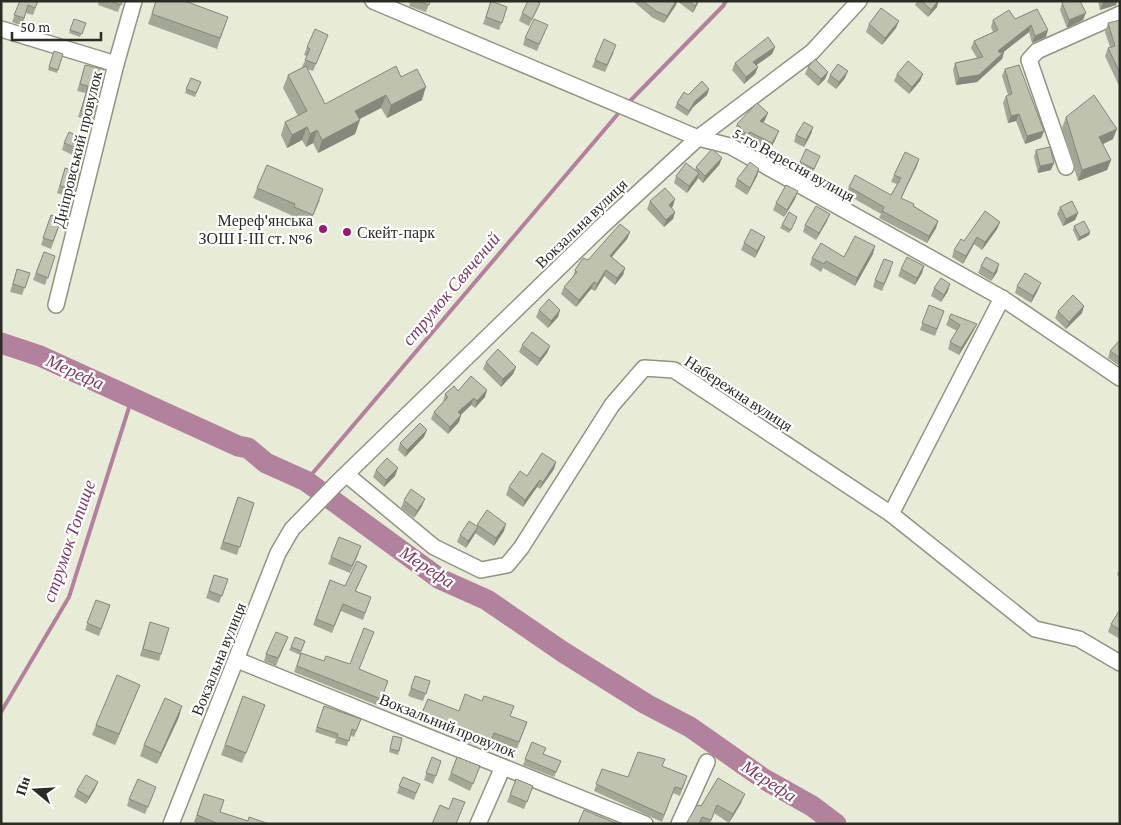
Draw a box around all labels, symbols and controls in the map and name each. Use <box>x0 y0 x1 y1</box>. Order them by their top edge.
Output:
scale bar <box>12 10 101 42</box>
text: 50 m <box>20 19 50 35</box>
street label: Дніпровський провулок <box>50 69 106 229</box>
street label: 5-го Вересня вулиця <box>729 124 858 206</box>
street label: Вокзальна вулиця <box>532 175 632 272</box>
place label: Мереф'янська ЗОШ І-ІІІ ст. №6 <box>199 212 313 247</box>
marker: Мереф'янська ЗОШ І-ІІІ ст. №6 <box>317 223 329 235</box>
place label: Скейт-парк <box>357 224 435 242</box>
marker: Скейт-парк <box>341 226 353 238</box>
water label: струмок Свячений <box>398 229 504 349</box>
water label: Мерефа <box>42 350 107 394</box>
street label: Набережна вулиця <box>681 352 796 436</box>
water label: струмок Топище <box>39 477 99 605</box>
water label: Мерефа <box>395 541 458 592</box>
street label: Вокзальна вулиця <box>188 600 250 719</box>
street label: Вокзальний провулок <box>376 690 519 762</box>
water label: Мерефа <box>737 755 800 806</box>
north arrow <box>10 765 60 815</box>
text: Пн <box>12 774 33 797</box>

